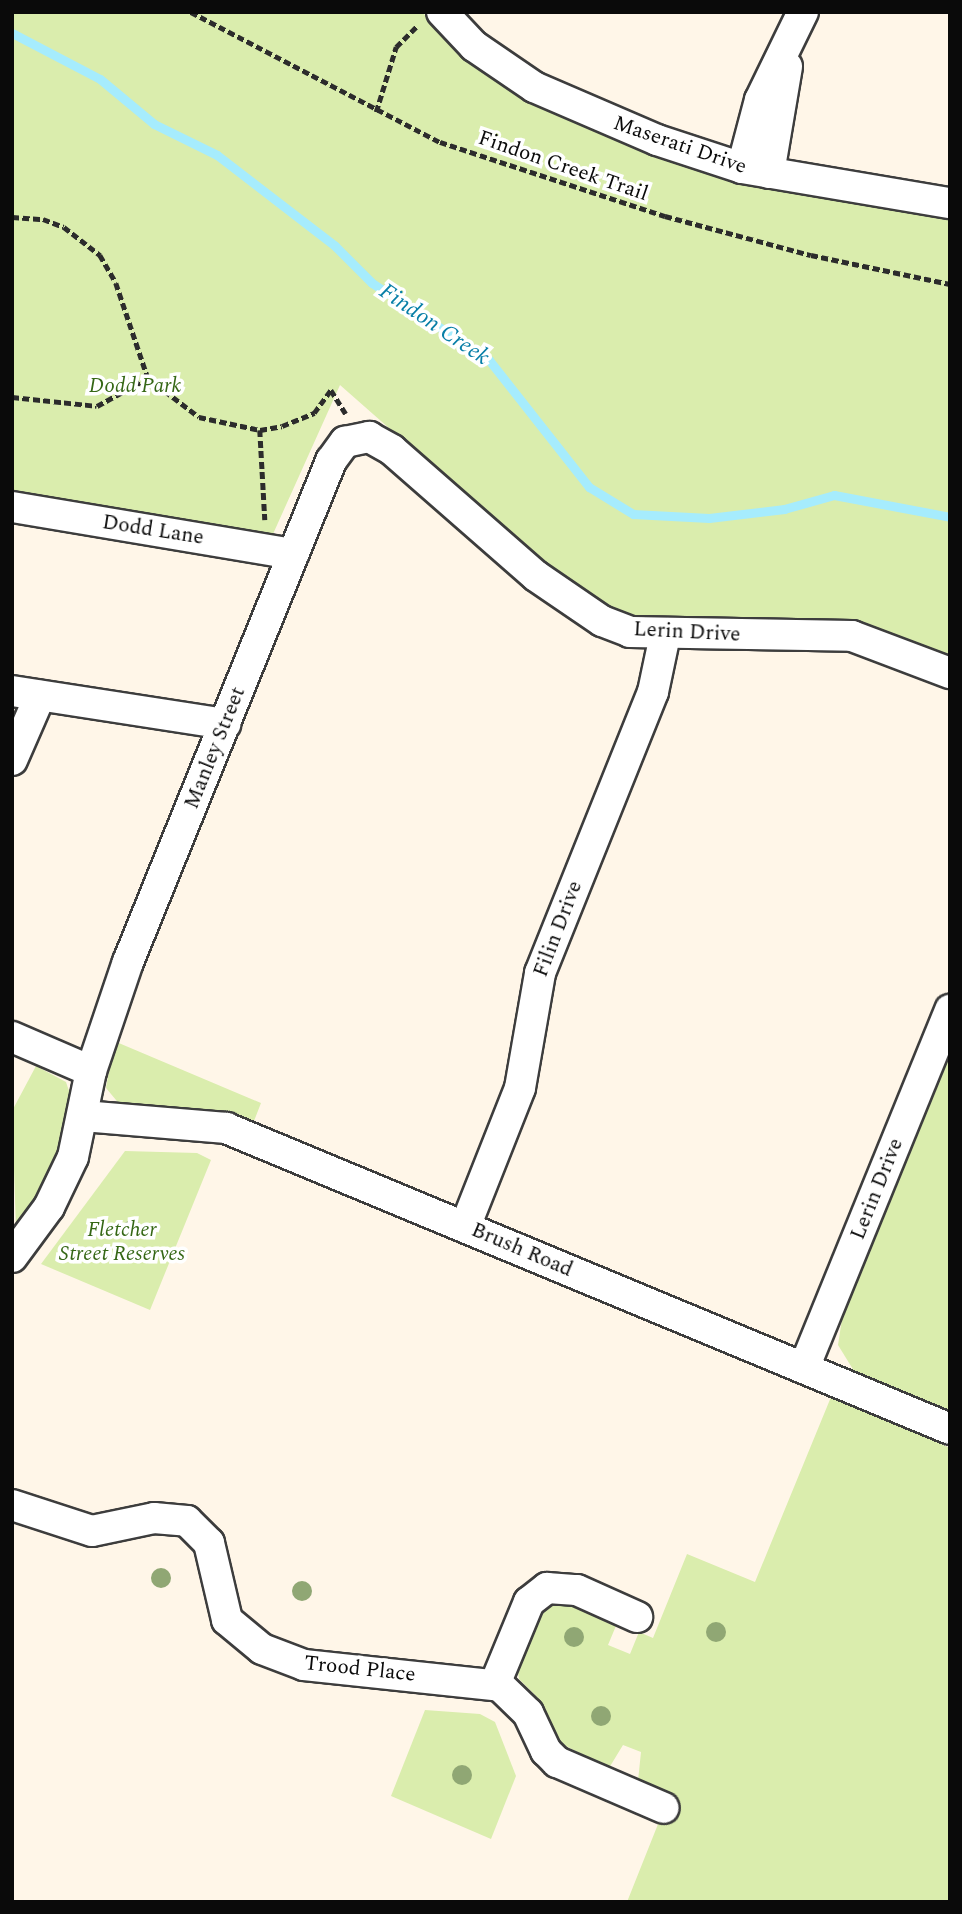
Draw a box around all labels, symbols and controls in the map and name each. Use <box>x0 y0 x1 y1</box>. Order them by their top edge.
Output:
street label: Maserati Drive <box>610 110 750 180</box>
street label: Findon Creek Trail <box>475 125 651 207</box>
water label: Findon Creek <box>374 278 494 372</box>
park label: Dodd Park <box>89 373 181 399</box>
street label: Dodd Lane <box>100 510 206 550</box>
street label: Lerin Drive <box>633 617 741 647</box>
street label: Manley Street <box>179 683 251 813</box>
street label: Filin Drive <box>528 877 588 981</box>
street label: Lerin Drive <box>845 1135 909 1243</box>
park label: Fletcher Street Reserves <box>59 1217 185 1267</box>
street label: Brush Road <box>467 1217 577 1283</box>
street label: Trood Place <box>303 1651 417 1687</box>

